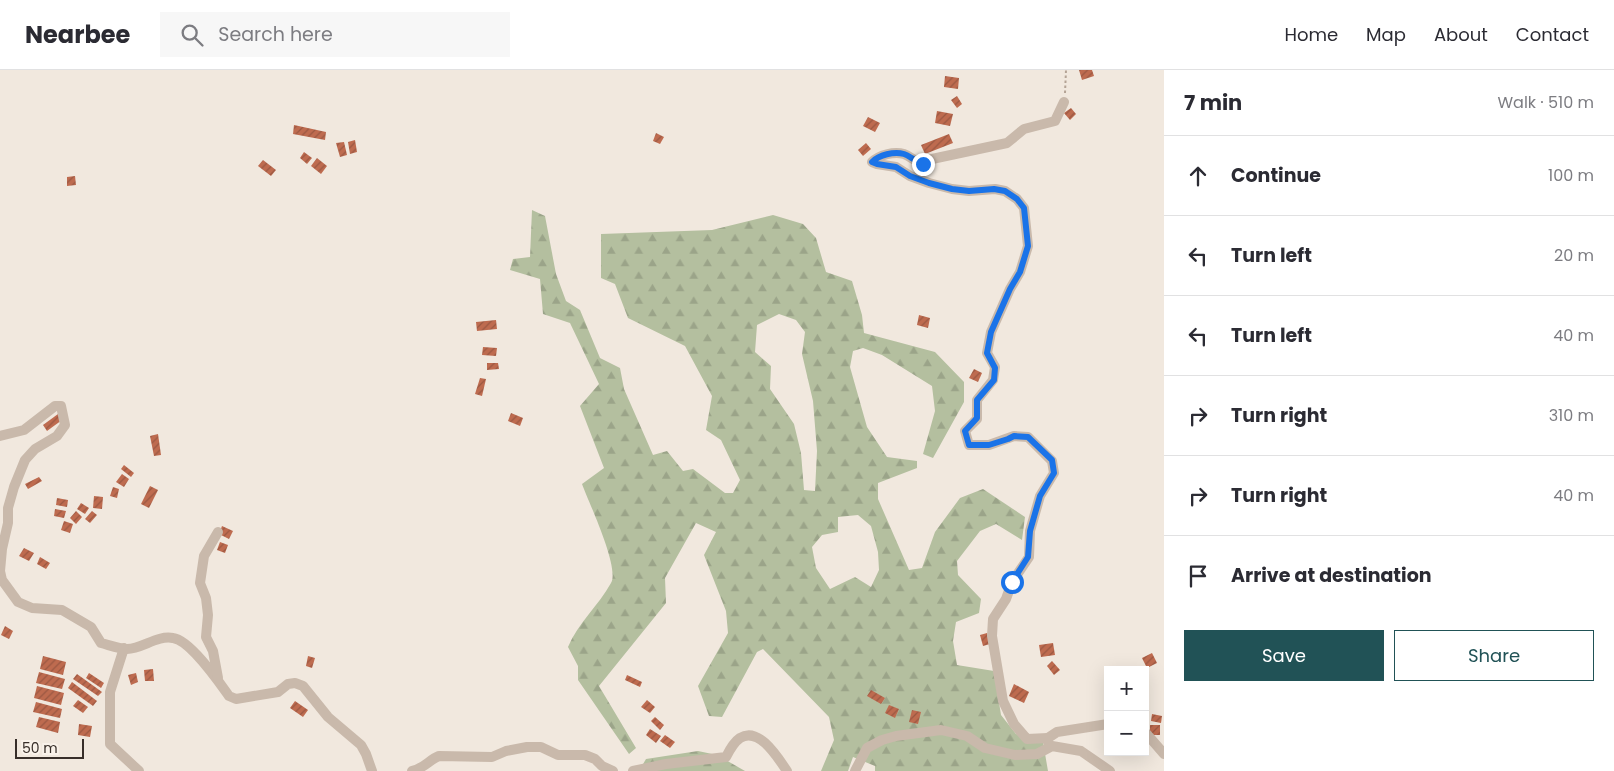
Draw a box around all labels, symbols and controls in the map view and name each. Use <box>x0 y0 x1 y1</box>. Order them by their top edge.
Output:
search box <box>160 12 510 57</box>
text: Nearbee <box>25 18 130 51</box>
icon: search <box>178 21 206 49</box>
text: Search here <box>218 21 333 48</box>
text: Home <box>1284 22 1338 47</box>
text: Map <box>1366 22 1406 47</box>
text: About <box>1434 22 1488 47</box>
text: Contact <box>1516 22 1589 47</box>
text: 7 min <box>1184 88 1242 117</box>
text: Walk · 510 m <box>1497 91 1594 114</box>
route end <box>912 153 935 176</box>
icon: ahead <box>1184 162 1212 190</box>
text: Continue <box>1231 162 1321 189</box>
text: 100 m <box>1548 164 1594 187</box>
icon: left <box>1184 242 1212 270</box>
text: Turn left <box>1231 242 1312 269</box>
text: 20 m <box>1554 244 1594 267</box>
icon: left <box>1184 322 1212 350</box>
text: Turn left <box>1231 322 1312 349</box>
text: 40 m <box>1553 324 1594 347</box>
icon: right <box>1184 402 1212 430</box>
text: Turn right <box>1231 402 1327 429</box>
text: 310 m <box>1549 404 1594 427</box>
icon: right <box>1184 482 1212 510</box>
text: Turn right <box>1231 482 1327 509</box>
text: 40 m <box>1553 484 1594 507</box>
icon: arrive <box>1184 562 1212 590</box>
text: Arrive at destination <box>1231 562 1432 589</box>
route start <box>1001 571 1024 594</box>
button: Save <box>1184 630 1384 681</box>
button: Share <box>1394 630 1594 681</box>
map controls <box>1104 666 1149 756</box>
button: + <box>1104 666 1149 711</box>
button: − <box>1104 711 1149 756</box>
scale bar <box>15 736 84 759</box>
text: 50 m <box>22 738 58 758</box>

